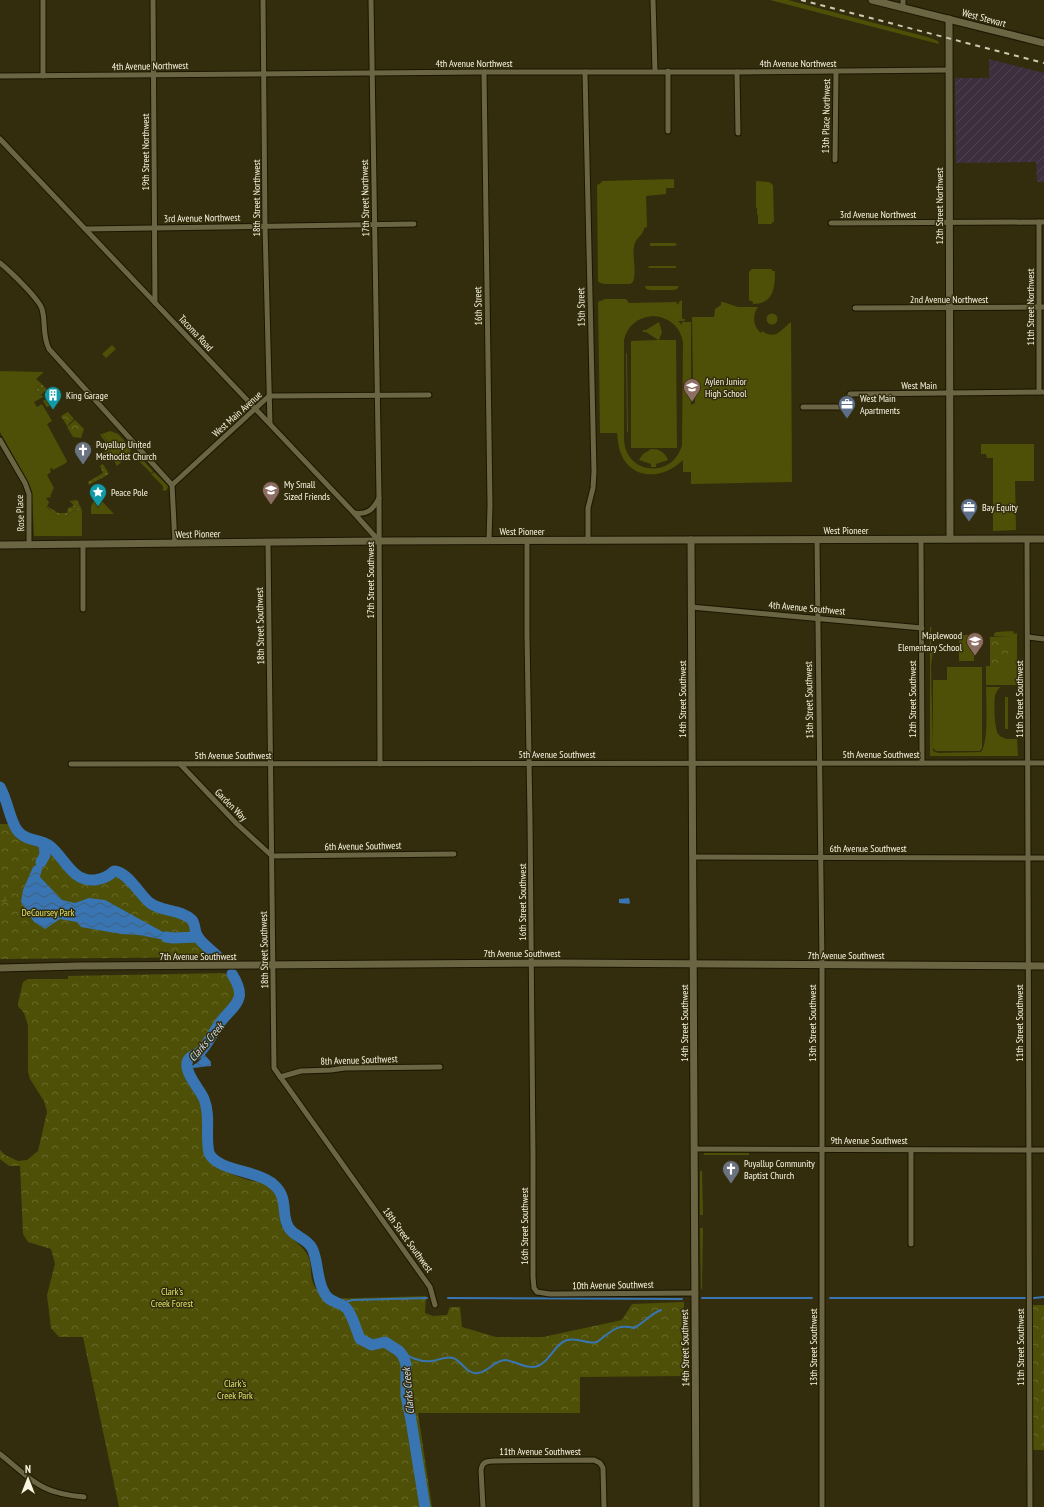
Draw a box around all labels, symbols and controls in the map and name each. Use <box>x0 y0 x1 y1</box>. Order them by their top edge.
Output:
street label: West Stewart <box>960 6 1008 30</box>
street label: 4th Avenue Northwest <box>436 57 513 70</box>
street label: 4th Avenue Northwest <box>760 57 837 70</box>
street label: 4th Avenue Northwest <box>111 59 189 73</box>
street label: 13th Place Northwest <box>819 78 833 153</box>
street label: 19th Street Northwest <box>139 113 152 191</box>
street label: 18th Street Northwest <box>250 159 263 237</box>
street label: 17th Street Northwest <box>358 159 372 237</box>
street label: 12th Street Northwest <box>933 167 946 245</box>
street label: 3rd Avenue Northwest <box>840 208 917 221</box>
street label: 3rd Avenue Northwest <box>164 211 241 225</box>
street label: 11th Street Northwest <box>1024 268 1037 346</box>
street label: 16th Street <box>471 286 485 326</box>
street label: 15th Street <box>574 287 588 327</box>
street label: 2nd Avenue Northwest <box>910 293 988 306</box>
street label: Tacoma Road <box>176 312 216 354</box>
place label: Aylen Junior High School <box>705 375 747 400</box>
school or university icon: Aylen Junior High School <box>682 377 702 402</box>
street label: West Main <box>901 379 937 392</box>
building icon: King Garage <box>43 385 63 410</box>
street label: West Main Avenue <box>209 388 265 440</box>
place label: King Garage <box>66 389 108 402</box>
place label: West Main Apartments <box>860 392 901 417</box>
office icon: West Main Apartments <box>837 394 857 419</box>
place label: Puyallup United Methodist Church <box>96 438 157 463</box>
church icon: Puyallup United Methodist Church <box>73 440 93 465</box>
place label: My Small Sized Friends <box>284 478 330 503</box>
school or university icon: My Small Sized Friends <box>261 480 281 505</box>
place icon: Peace Pole <box>88 482 108 507</box>
place label: Peace Pole <box>111 486 148 499</box>
street label: Rose Place <box>13 494 27 532</box>
office icon: Bay Equity <box>959 497 979 522</box>
place label: Bay Equity <box>982 501 1018 514</box>
street label: West Pioneer <box>823 524 869 537</box>
street label: West Pioneer <box>499 525 545 538</box>
street label: West Pioneer <box>175 527 221 541</box>
street label: 17th Street Southwest <box>364 541 377 619</box>
street label: 18th Street Southwest <box>253 587 267 665</box>
street label: 4th Avenue Southwest <box>768 598 846 618</box>
place label: Maplewood Elementary School <box>898 629 963 654</box>
school or university icon: Maplewood Elementary School <box>965 631 985 656</box>
street label: 14th Street Southwest <box>676 660 689 738</box>
street label: 12th Street Southwest <box>906 660 919 738</box>
street label: 11th Street Southwest <box>1013 660 1026 738</box>
street label: 13th Street Southwest <box>802 661 816 739</box>
street label: 5th Avenue Southwest <box>518 748 596 761</box>
street label: 5th Avenue Southwest <box>842 748 920 761</box>
street label: 5th Avenue Southwest <box>194 749 272 762</box>
street label: Garden Way <box>212 786 250 824</box>
street label: 6th Avenue Southwest <box>324 839 402 853</box>
street label: 6th Avenue Southwest <box>829 842 907 855</box>
street label: 16th Street Southwest <box>516 863 529 941</box>
park label: DeCoursey Park <box>22 906 75 919</box>
street label: 18th Street Southwest <box>257 911 271 989</box>
street label: 7th Avenue Southwest <box>484 947 561 960</box>
street label: 7th Avenue Southwest <box>808 949 885 962</box>
street label: 7th Avenue Southwest <box>160 950 237 963</box>
street label: 14th Street Southwest <box>678 984 691 1062</box>
street label: 13th Street Southwest <box>806 984 819 1062</box>
street label: 11th Street Southwest <box>1013 984 1026 1062</box>
water label: Clarks Creek <box>185 1019 228 1064</box>
street label: 8th Avenue Southwest <box>320 1052 398 1068</box>
street label: 9th Avenue Southwest <box>830 1134 908 1147</box>
place label: Puyallup Community Baptist Church <box>744 1157 815 1182</box>
church icon: Puyallup Community Baptist Church <box>721 1159 741 1184</box>
street label: 16th Street Southwest <box>518 1187 531 1265</box>
street label: 18th Street Southwest <box>380 1205 436 1275</box>
street label: 10th Avenue Southwest <box>572 1278 654 1292</box>
park label: Clark's Creek Forest <box>151 1285 194 1310</box>
street label: 13th Street Southwest <box>807 1308 820 1386</box>
street label: 11th Street Southwest <box>1014 1308 1027 1386</box>
street label: 14th Street Southwest <box>678 1309 692 1387</box>
water label: Clarks Creek <box>399 1366 417 1415</box>
park label: Clark's Creek Park <box>217 1377 253 1402</box>
street label: 11th Avenue Southwest <box>499 1445 581 1458</box>
north arrow <box>8 1459 48 1499</box>
text: N <box>25 1462 31 1476</box>

